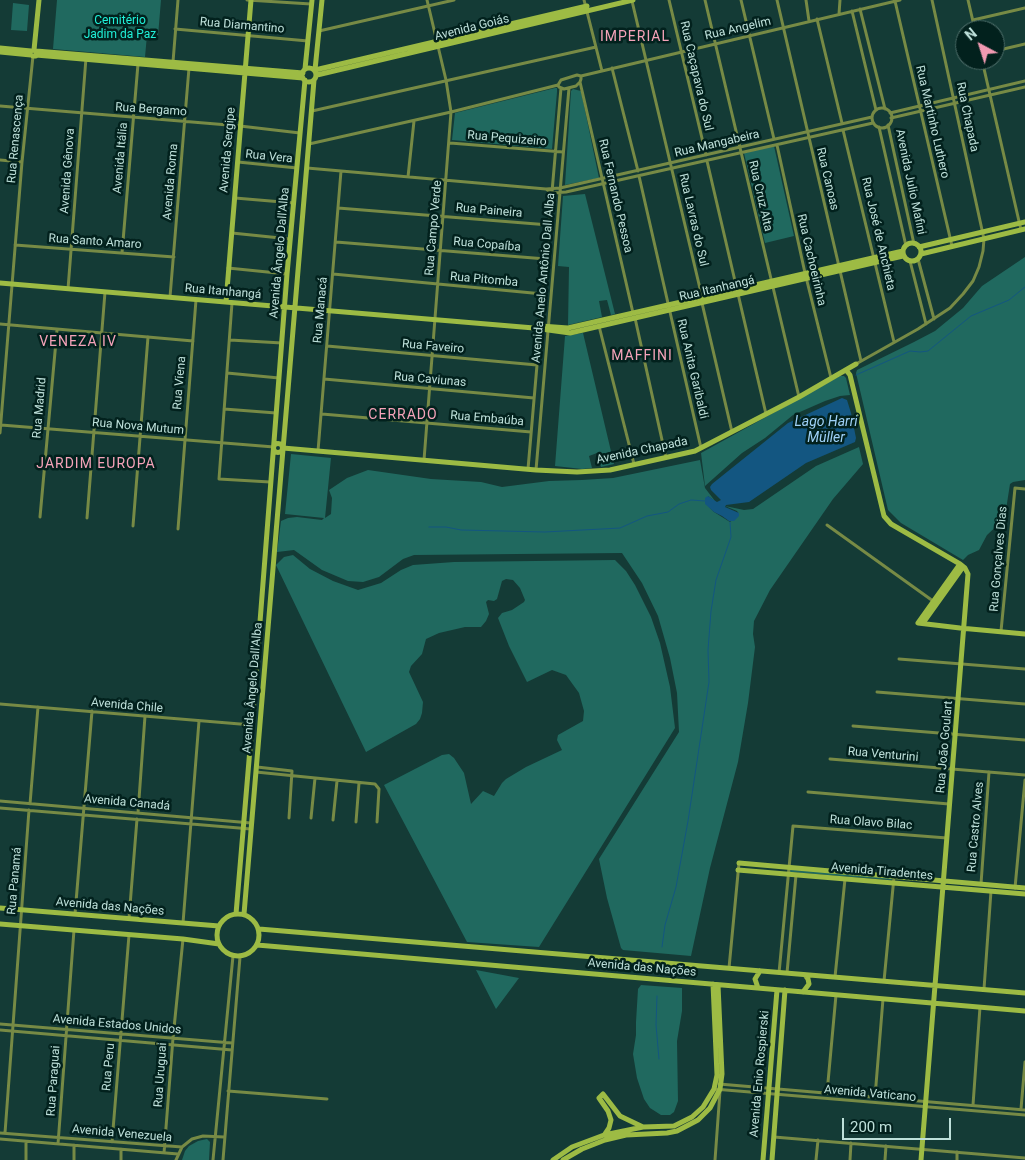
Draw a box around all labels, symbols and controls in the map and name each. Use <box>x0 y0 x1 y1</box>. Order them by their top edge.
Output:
street label: Avenida Goiás <box>433 12 511 44</box>
park label: Cemitério Jadim da Paz <box>84 14 156 42</box>
street label: Rua Angelim <box>704 14 772 44</box>
street label: Rua Diamantino <box>199 15 285 37</box>
street label: Rua Caçapava do Sul <box>676 20 716 132</box>
north arrow <box>955 20 1005 70</box>
text: N <box>962 25 980 44</box>
district label: IMPERIAL <box>599 29 671 45</box>
street label: Rua Martinho Luthero <box>912 64 952 180</box>
street label: Rua Chapada <box>953 81 981 153</box>
street label: Rua Renascença <box>5 94 27 184</box>
street label: Rua Bergamo <box>115 100 187 120</box>
street label: Avenida Sergipe <box>217 107 239 193</box>
street label: Avenida Itália <box>111 122 131 194</box>
street label: Rua Mangabeira <box>673 127 761 161</box>
street label: Avenida Gênova <box>58 128 78 214</box>
street label: Rua Pequizeiro <box>467 128 547 150</box>
street label: Avenida Julio Mafini <box>892 128 928 236</box>
street label: Rua Fernando Pessoa <box>595 138 635 254</box>
street label: Avenida Roma <box>160 143 182 221</box>
street label: Rua Canoas <box>813 146 841 212</box>
street label: Rua Vera <box>245 147 293 167</box>
street label: Rua Cruz Alta <box>745 159 775 233</box>
street label: Rua Lavras do Sul <box>675 172 711 268</box>
street label: Rua José de Anchieta <box>858 176 898 292</box>
street label: Rua Campo Verde <box>423 180 445 276</box>
street label: Avenida Ângelo Dall'Alba <box>267 187 293 319</box>
street label: Avenida Anelo Antônio Dall Alba <box>529 192 559 364</box>
street label: Rua Paineira <box>455 201 523 221</box>
street label: Rua Cachoeirinha <box>793 213 829 307</box>
street label: Rua Santo Amaro <box>48 232 142 252</box>
street label: Rua Copaíba <box>453 235 521 255</box>
street label: Rua Pitomba <box>449 270 519 290</box>
street label: Rua Itanhangá <box>678 273 756 305</box>
street label: Rua Manacá <box>311 276 331 344</box>
street label: Rua Itanhangá <box>184 281 262 303</box>
street label: Rua Anita Garibaldi <box>674 318 710 420</box>
district label: VENEZA IV <box>38 334 118 350</box>
street label: Rua Faveiro <box>401 337 465 357</box>
district label: MAFFINI <box>610 348 674 364</box>
street label: Rua Viena <box>170 356 190 410</box>
street label: Rua Caviunas <box>393 370 467 390</box>
street label: Rua Madrid <box>30 377 50 439</box>
district label: CERRADO <box>367 407 439 423</box>
street label: Rua Embaúba <box>450 409 524 429</box>
water label: Lago Harri Müller <box>794 414 858 447</box>
street label: Rua Nova Mutum <box>91 416 185 438</box>
street label: Avenida Chapada <box>595 434 689 468</box>
district label: JARDIM EUROPA <box>35 456 157 472</box>
street label: Rua Gonçalves Dias <box>987 506 1011 612</box>
street label: Avenida Ângelo Dall'Alba <box>240 622 266 754</box>
street label: Avenida Chile <box>90 696 164 716</box>
street label: Rua João Goulart <box>934 700 956 794</box>
street label: Rua Venturini <box>847 745 919 765</box>
street label: Rua Castro Alves <box>965 781 987 873</box>
street label: Avenida Canadá <box>83 792 171 814</box>
street label: Rua Olavo Bilac <box>829 813 913 833</box>
street label: Rua Panamá <box>5 847 25 915</box>
street label: Avenida Tiradentes <box>831 860 933 884</box>
street label: Avenida das Nações <box>55 895 165 919</box>
street label: Avenida das Nações <box>587 956 697 980</box>
street label: Avenida Enio Rospierski <box>747 1010 773 1138</box>
street label: Avenida Estados Unidos <box>52 1012 182 1038</box>
street label: Rua Peru <box>100 1042 118 1092</box>
street label: Rua Uruguai <box>152 1042 170 1108</box>
street label: Rua Paraguai <box>44 1045 64 1117</box>
street label: Avenida Vaticano <box>823 1083 917 1105</box>
scale bar <box>845 1108 954 1140</box>
text: 200 m <box>850 1118 892 1136</box>
street label: Avenida Venezuela <box>71 1122 173 1146</box>

